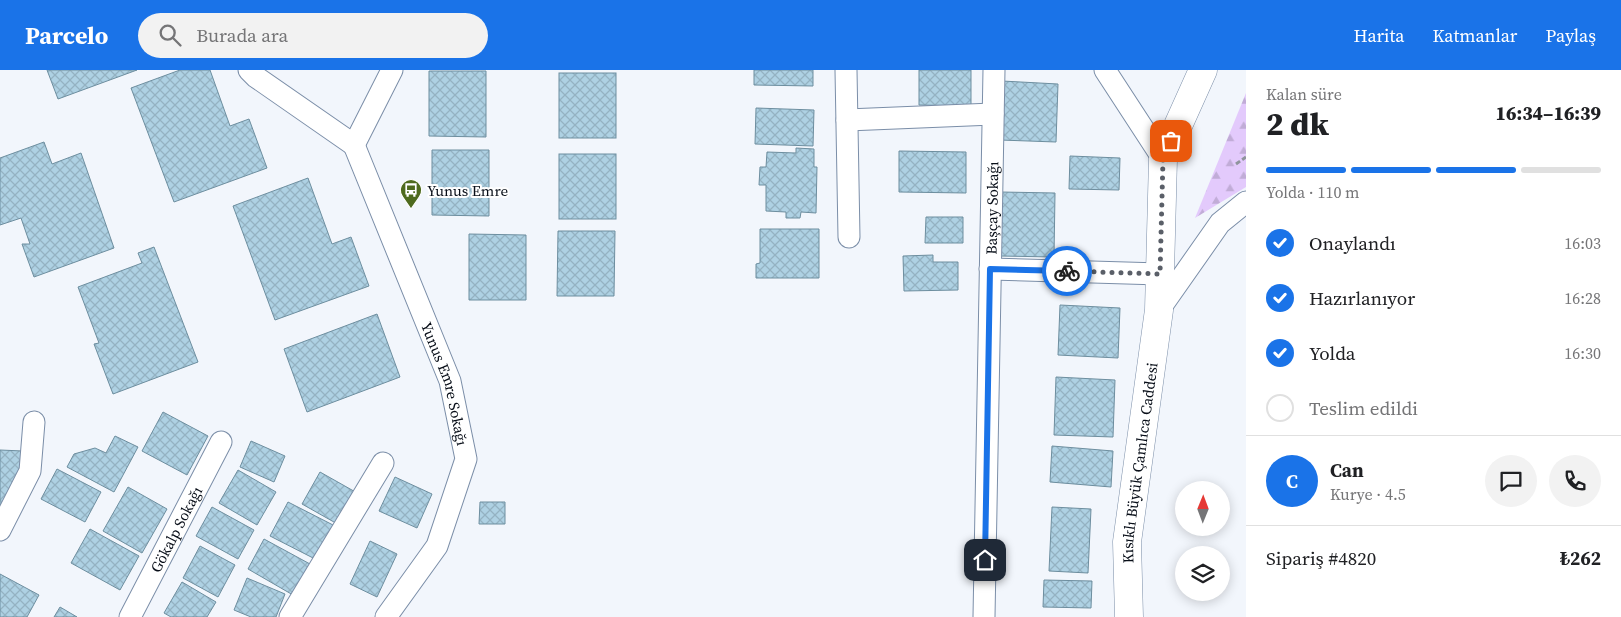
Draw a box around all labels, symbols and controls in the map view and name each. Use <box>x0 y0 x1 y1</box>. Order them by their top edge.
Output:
search box <box>138 13 488 58</box>
text: Parcelo <box>25 19 108 52</box>
icon: search <box>156 21 184 49</box>
text: Burada ara <box>196 22 288 48</box>
text: Harita <box>1354 23 1404 48</box>
text: Katmanlar <box>1432 23 1517 48</box>
text: Paylaş <box>1545 23 1596 48</box>
text: Kalan süre <box>1266 83 1342 105</box>
text: 16:34–16:39 <box>1496 100 1601 126</box>
text: 2 dk <box>1266 102 1329 146</box>
pin <box>1150 120 1192 162</box>
icon: bag <box>1157 127 1185 155</box>
street label: Başçay Sokağı <box>980 161 1003 255</box>
bus stop icon: Yunus Emre <box>399 178 423 209</box>
place label: Yunus Emre <box>427 180 509 201</box>
text: Yolda · 110 m <box>1266 181 1360 203</box>
icon: check <box>1266 229 1294 257</box>
text: Onaylandı <box>1309 230 1396 256</box>
text: 16:03 <box>1564 232 1601 254</box>
courier <box>1042 246 1092 296</box>
icon: bike <box>1053 257 1081 285</box>
icon: check <box>1266 284 1294 312</box>
text: Hazırlanıyor <box>1309 285 1415 311</box>
text: 16:28 <box>1564 287 1601 309</box>
street label: Yunus Emre Sokağı <box>417 319 473 447</box>
icon: check <box>1266 339 1294 367</box>
text: Yolda <box>1309 340 1355 366</box>
text: 16:30 <box>1564 342 1601 364</box>
street label: Kısıklı Büyük Çamlıca Caddesi <box>1117 361 1162 564</box>
text: Teslim edildi <box>1309 395 1418 421</box>
button: chat <box>1485 455 1537 507</box>
button: phone <box>1549 455 1601 507</box>
text: Can <box>1330 457 1364 483</box>
text: C <box>1286 468 1298 494</box>
north arrow <box>1175 481 1230 536</box>
map controls <box>1175 481 1230 601</box>
street label: Gökalp Sokağı <box>145 482 207 576</box>
text: Kurye · 4.5 <box>1330 483 1406 505</box>
pin <box>964 539 1006 581</box>
text: Sipariş #4820 <box>1266 545 1376 571</box>
text: ₺262 <box>1560 545 1601 571</box>
icon: home <box>971 546 999 574</box>
button: layers <box>1175 546 1230 601</box>

